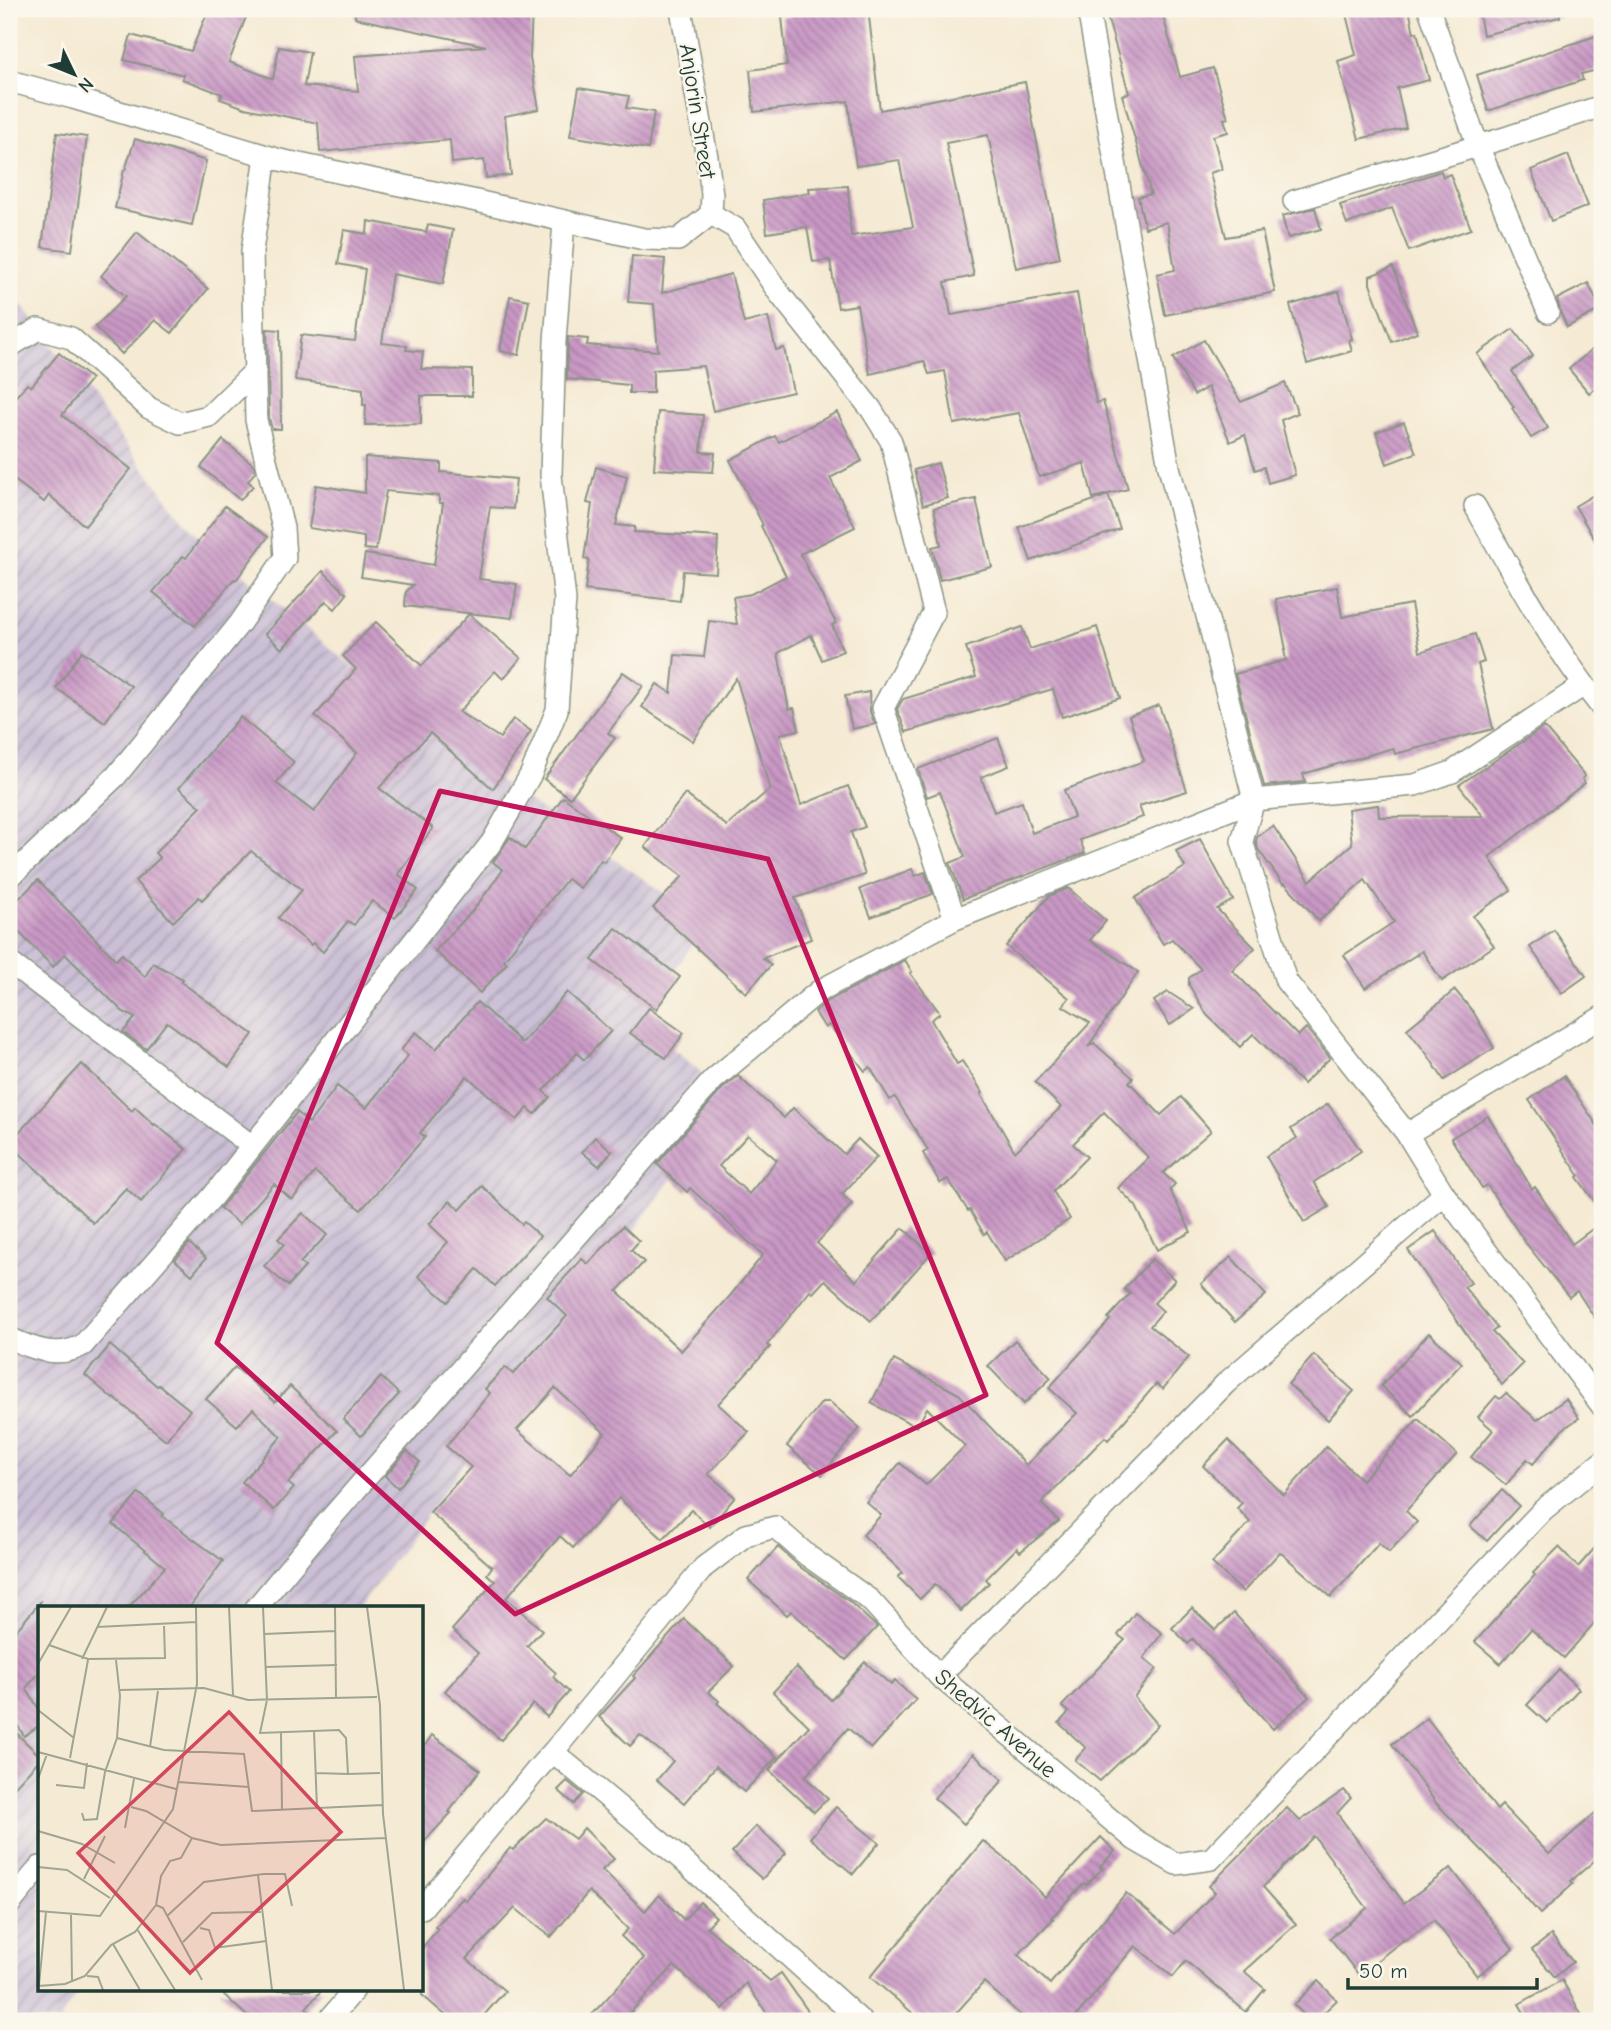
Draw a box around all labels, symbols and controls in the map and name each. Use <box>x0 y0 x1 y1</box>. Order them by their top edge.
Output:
north arrow <box>38 38 108 108</box>
street label: Anjorin Street <box>674 42 722 182</box>
text: N <box>73 73 98 97</box>
inset map <box>38 1606 424 1992</box>
street label: Shedvic Avenue <box>929 1663 1062 1784</box>
scale bar <box>1348 1946 1538 1990</box>
text: 50 m <box>1359 1959 1408 1983</box>

